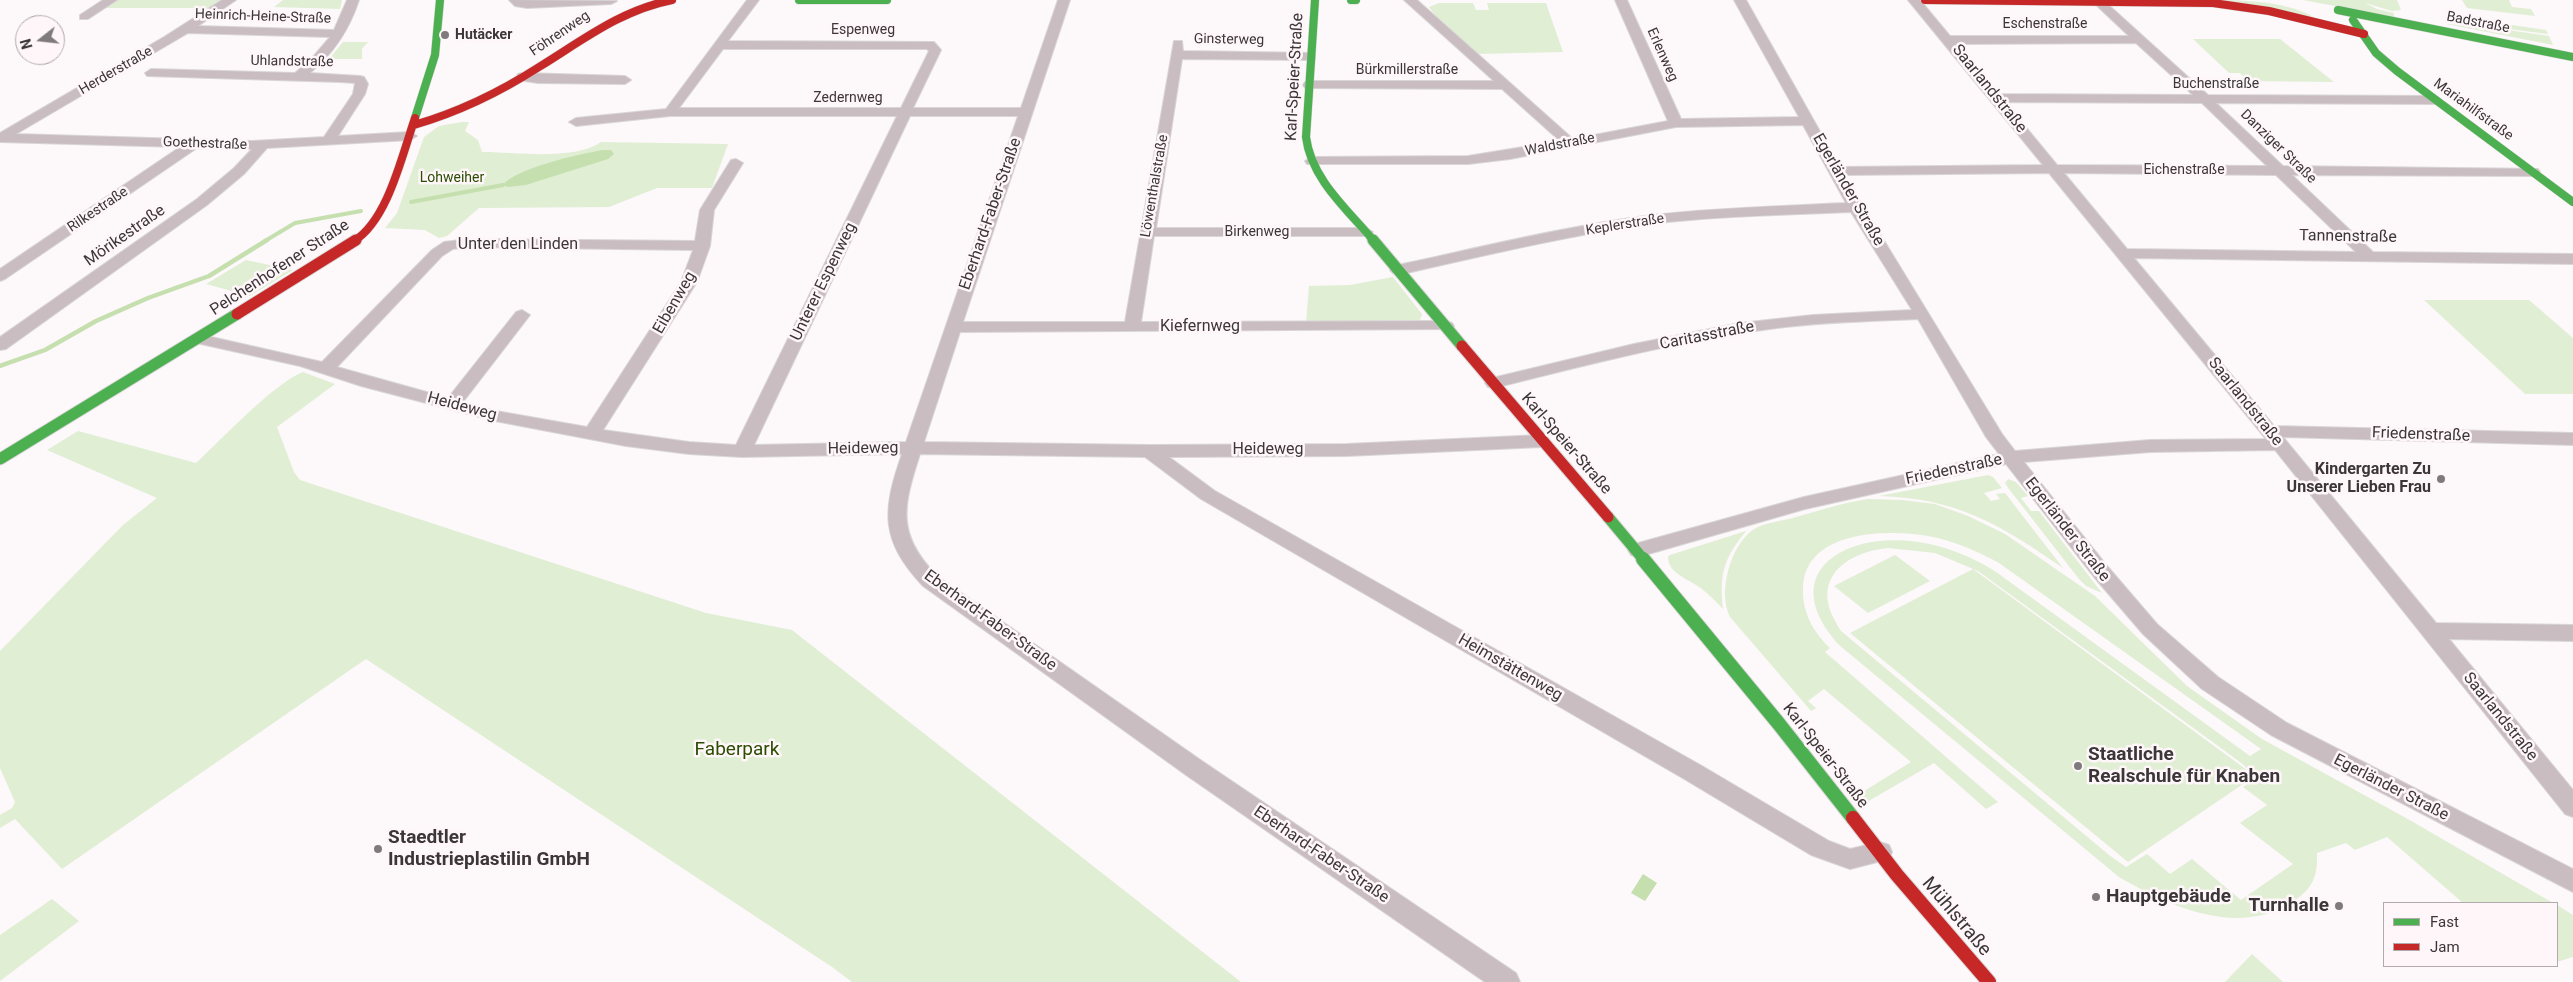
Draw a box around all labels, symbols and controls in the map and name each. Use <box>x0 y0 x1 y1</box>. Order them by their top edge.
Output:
street label: Heinrich-Heine-Straße <box>195 6 331 28</box>
street label: Föhrenweg <box>527 8 593 60</box>
street label: Badstraße <box>2445 9 2511 37</box>
street label: Karl-Speier-Straße <box>1282 12 1308 142</box>
north arrow <box>15 15 65 65</box>
street label: Eschenstraße <box>2002 16 2088 32</box>
street label: Espenweg <box>831 22 895 38</box>
street label: Erlenweg <box>1643 26 1681 84</box>
place label: Hutäcker <box>455 27 512 43</box>
marker: Hutäcker <box>439 29 451 41</box>
street label: Ginsterweg <box>1194 31 1264 49</box>
text: N <box>17 37 36 51</box>
street label: Saarlandstraße <box>1948 41 2030 137</box>
street label: Herderstraße <box>76 43 156 99</box>
street label: Uhlandstraße <box>250 53 334 71</box>
street label: Bürkmillerstraße <box>1356 62 1458 78</box>
street label: Mariahilfstraße <box>2430 75 2516 145</box>
street label: Buchenstraße <box>2173 76 2259 92</box>
street label: Zedernweg <box>813 90 883 106</box>
street label: Danziger Straße <box>2237 107 2319 187</box>
street label: Waldstraße <box>1524 130 1596 160</box>
street label: Egerländer Straße <box>1808 130 1888 250</box>
street label: Löwenthalstraße <box>1138 133 1172 239</box>
street label: Goethestraße <box>163 134 247 154</box>
street label: Eberhard-Faber-Straße <box>956 136 1026 292</box>
street label: Eichenstraße <box>2143 162 2225 178</box>
park label: Lohweiher <box>420 170 484 186</box>
street label: Rilkestraße <box>65 184 131 236</box>
street label: Mörikestraße <box>81 201 169 271</box>
street label: Keplerstraße <box>1585 211 1665 239</box>
street label: Pelchenhofener Straße <box>207 216 353 320</box>
street label: Unterer Espenweg <box>787 220 861 344</box>
street label: Birkenweg <box>1225 224 1289 240</box>
street label: Tannenstraße <box>2299 227 2397 247</box>
street label: Unter den Linden <box>458 235 578 255</box>
street label: Eibenweg <box>649 268 701 338</box>
street label: Kiefernweg <box>1160 317 1240 337</box>
street label: Caritasstraße <box>1658 317 1756 355</box>
street label: Saarlandstraße <box>2204 354 2286 450</box>
street label: Heideweg <box>425 389 499 425</box>
street label: Karl-Speier-Straße <box>1517 389 1615 499</box>
street label: Friedenstraße <box>2372 424 2470 446</box>
street label: Heideweg <box>827 439 899 459</box>
street label: Heideweg <box>1233 440 1303 460</box>
street label: Friedenstraße <box>1904 450 2004 490</box>
place label: Kindergarten Zu Unserer Lieben Frau <box>2287 460 2431 498</box>
marker: Kindergarten Zu Unserer Lieben Frau <box>2435 473 2447 485</box>
street label: Egerländer Straße <box>2020 474 2114 586</box>
street label: Eberhard-Faber-Straße <box>920 566 1060 676</box>
street label: Heimstättenweg <box>1454 630 1566 706</box>
street label: Saarlandstraße <box>2459 669 2541 765</box>
street label: Karl-Speier-Straße <box>1778 700 1872 812</box>
park label: Faberpark <box>695 739 779 761</box>
place label: Staatliche Realschule für Knaben <box>2088 744 2280 788</box>
street label: Egerländer Straße <box>2330 751 2452 825</box>
marker: Staatliche Realschule für Knaben <box>2072 760 2084 772</box>
street label: Eberhard-Faber-Straße <box>1250 802 1392 908</box>
place label: Staedtler Industrieplastilin GmbH <box>388 827 590 871</box>
marker: Staedtler Industrieplastilin GmbH <box>372 843 384 855</box>
street label: Mühlstraße <box>1916 873 1996 961</box>
place label: Hauptgebäude <box>2106 886 2231 908</box>
marker: Hauptgebäude <box>2090 891 2102 903</box>
place label: Turnhalle <box>2249 895 2329 917</box>
marker: Turnhalle <box>2333 900 2345 912</box>
legend <box>2383 902 2558 967</box>
text: Fast <box>2430 913 2459 931</box>
text: Jam <box>2430 938 2460 956</box>

